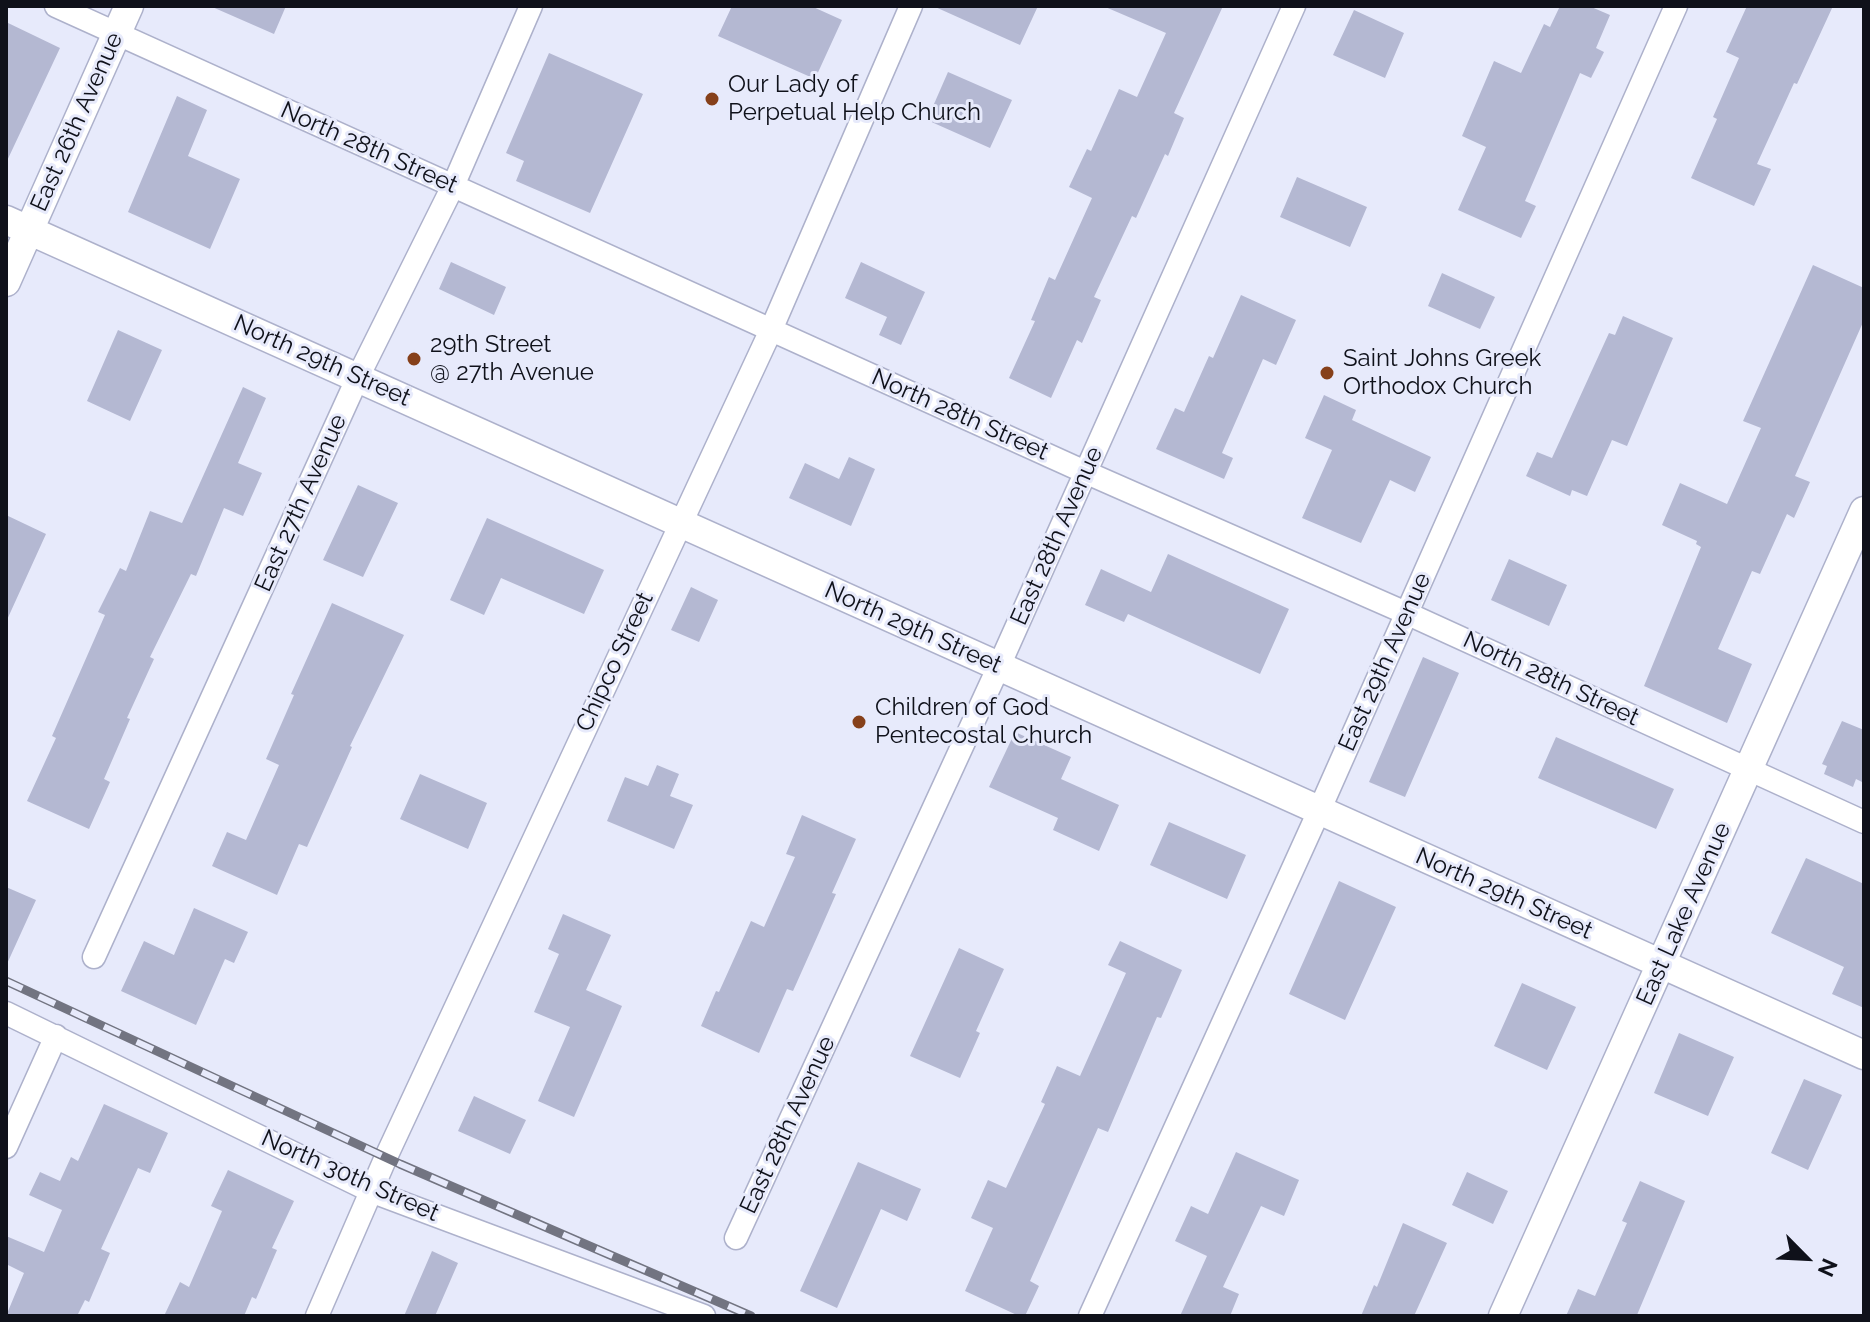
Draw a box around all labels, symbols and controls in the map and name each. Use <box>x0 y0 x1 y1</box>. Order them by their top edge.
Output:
street label: East 26th Avenue <box>25 28 129 216</box>
place label: Our Lady of Perpetual Help Church <box>728 71 981 127</box>
marker: Our Lady of Perpetual Help Church <box>703 90 721 108</box>
street label: North 28th Street <box>276 96 462 200</box>
street label: North 29th Street <box>229 309 415 413</box>
place label: 29th Street @ 27th Avenue <box>430 331 594 387</box>
place label: Saint Johns Greek Orthodox Church <box>1343 345 1541 401</box>
marker: 29th Street @ 27th Avenue <box>405 350 423 368</box>
street label: North 28th Street <box>867 363 1053 467</box>
marker: Saint Johns Greek Orthodox Church <box>1318 364 1336 382</box>
street label: East 27th Avenue <box>249 410 353 596</box>
street label: East 28th Avenue <box>1005 442 1109 630</box>
street label: East 29th Avenue <box>1333 568 1437 756</box>
street label: North 29th Street <box>820 576 1006 680</box>
street label: Chipco Street <box>570 588 660 736</box>
street label: North 28th Street <box>1459 626 1643 732</box>
place label: Children of God Pentecostal Church <box>875 694 1092 750</box>
marker: Children of God Pentecostal Church <box>850 713 868 731</box>
street label: East Lake Avenue <box>1631 818 1737 1010</box>
street label: North 29th Street <box>1411 842 1597 946</box>
street label: East 28th Avenue <box>734 1032 842 1218</box>
street label: North 30th Street <box>257 1124 443 1228</box>
north arrow <box>1766 1218 1846 1298</box>
text: N <box>1813 1255 1843 1281</box>

